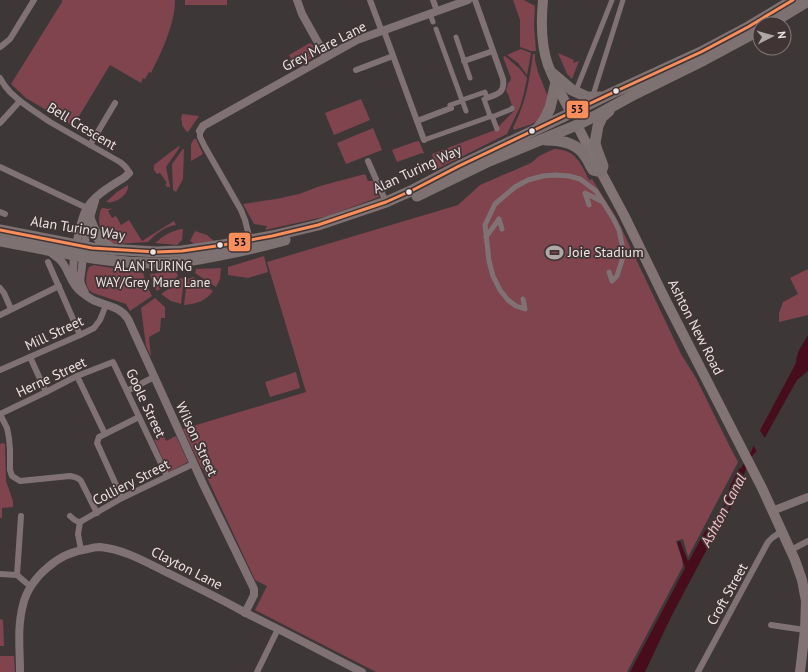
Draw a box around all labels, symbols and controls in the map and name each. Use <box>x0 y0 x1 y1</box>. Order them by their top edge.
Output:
north arrow <box>752 16 792 56</box>
street label: Grey Mare Lane <box>279 17 369 75</box>
text: N <box>775 31 789 39</box>
unlabelled marker <box>611 86 621 96</box>
street label: Bell Crescent <box>44 98 120 154</box>
line badge: 53 <box>566 100 589 119</box>
text: 53 <box>571 102 583 116</box>
unlabelled marker <box>527 126 537 136</box>
street label: Alan Turing Way <box>370 140 465 197</box>
unlabelled marker <box>404 187 414 197</box>
street label: Alan Turing Way <box>29 212 127 244</box>
line badge: 53 <box>228 232 251 252</box>
text: 53 <box>234 235 246 249</box>
unlabelled marker <box>215 240 225 250</box>
sports icon: Joie Stadium <box>545 242 565 262</box>
place label: Joie Stadium <box>567 243 644 261</box>
marker: ALAN TURING WAY/Grey Mare Lane <box>148 247 158 257</box>
place label: ALAN TURING WAY/Grey Mare Lane <box>96 258 210 291</box>
street label: Ashton New Road <box>664 276 728 378</box>
street label: Mill Street <box>22 312 86 354</box>
street label: Herne Street <box>13 353 89 401</box>
street label: Goole Street <box>122 366 170 441</box>
street label: Wilson Street <box>172 399 222 479</box>
street label: Colliery Street <box>89 455 173 509</box>
water label: Ashton Canal <box>695 470 750 551</box>
street label: Clayton Lane <box>148 542 226 594</box>
street label: Croft Street <box>703 560 752 628</box>

